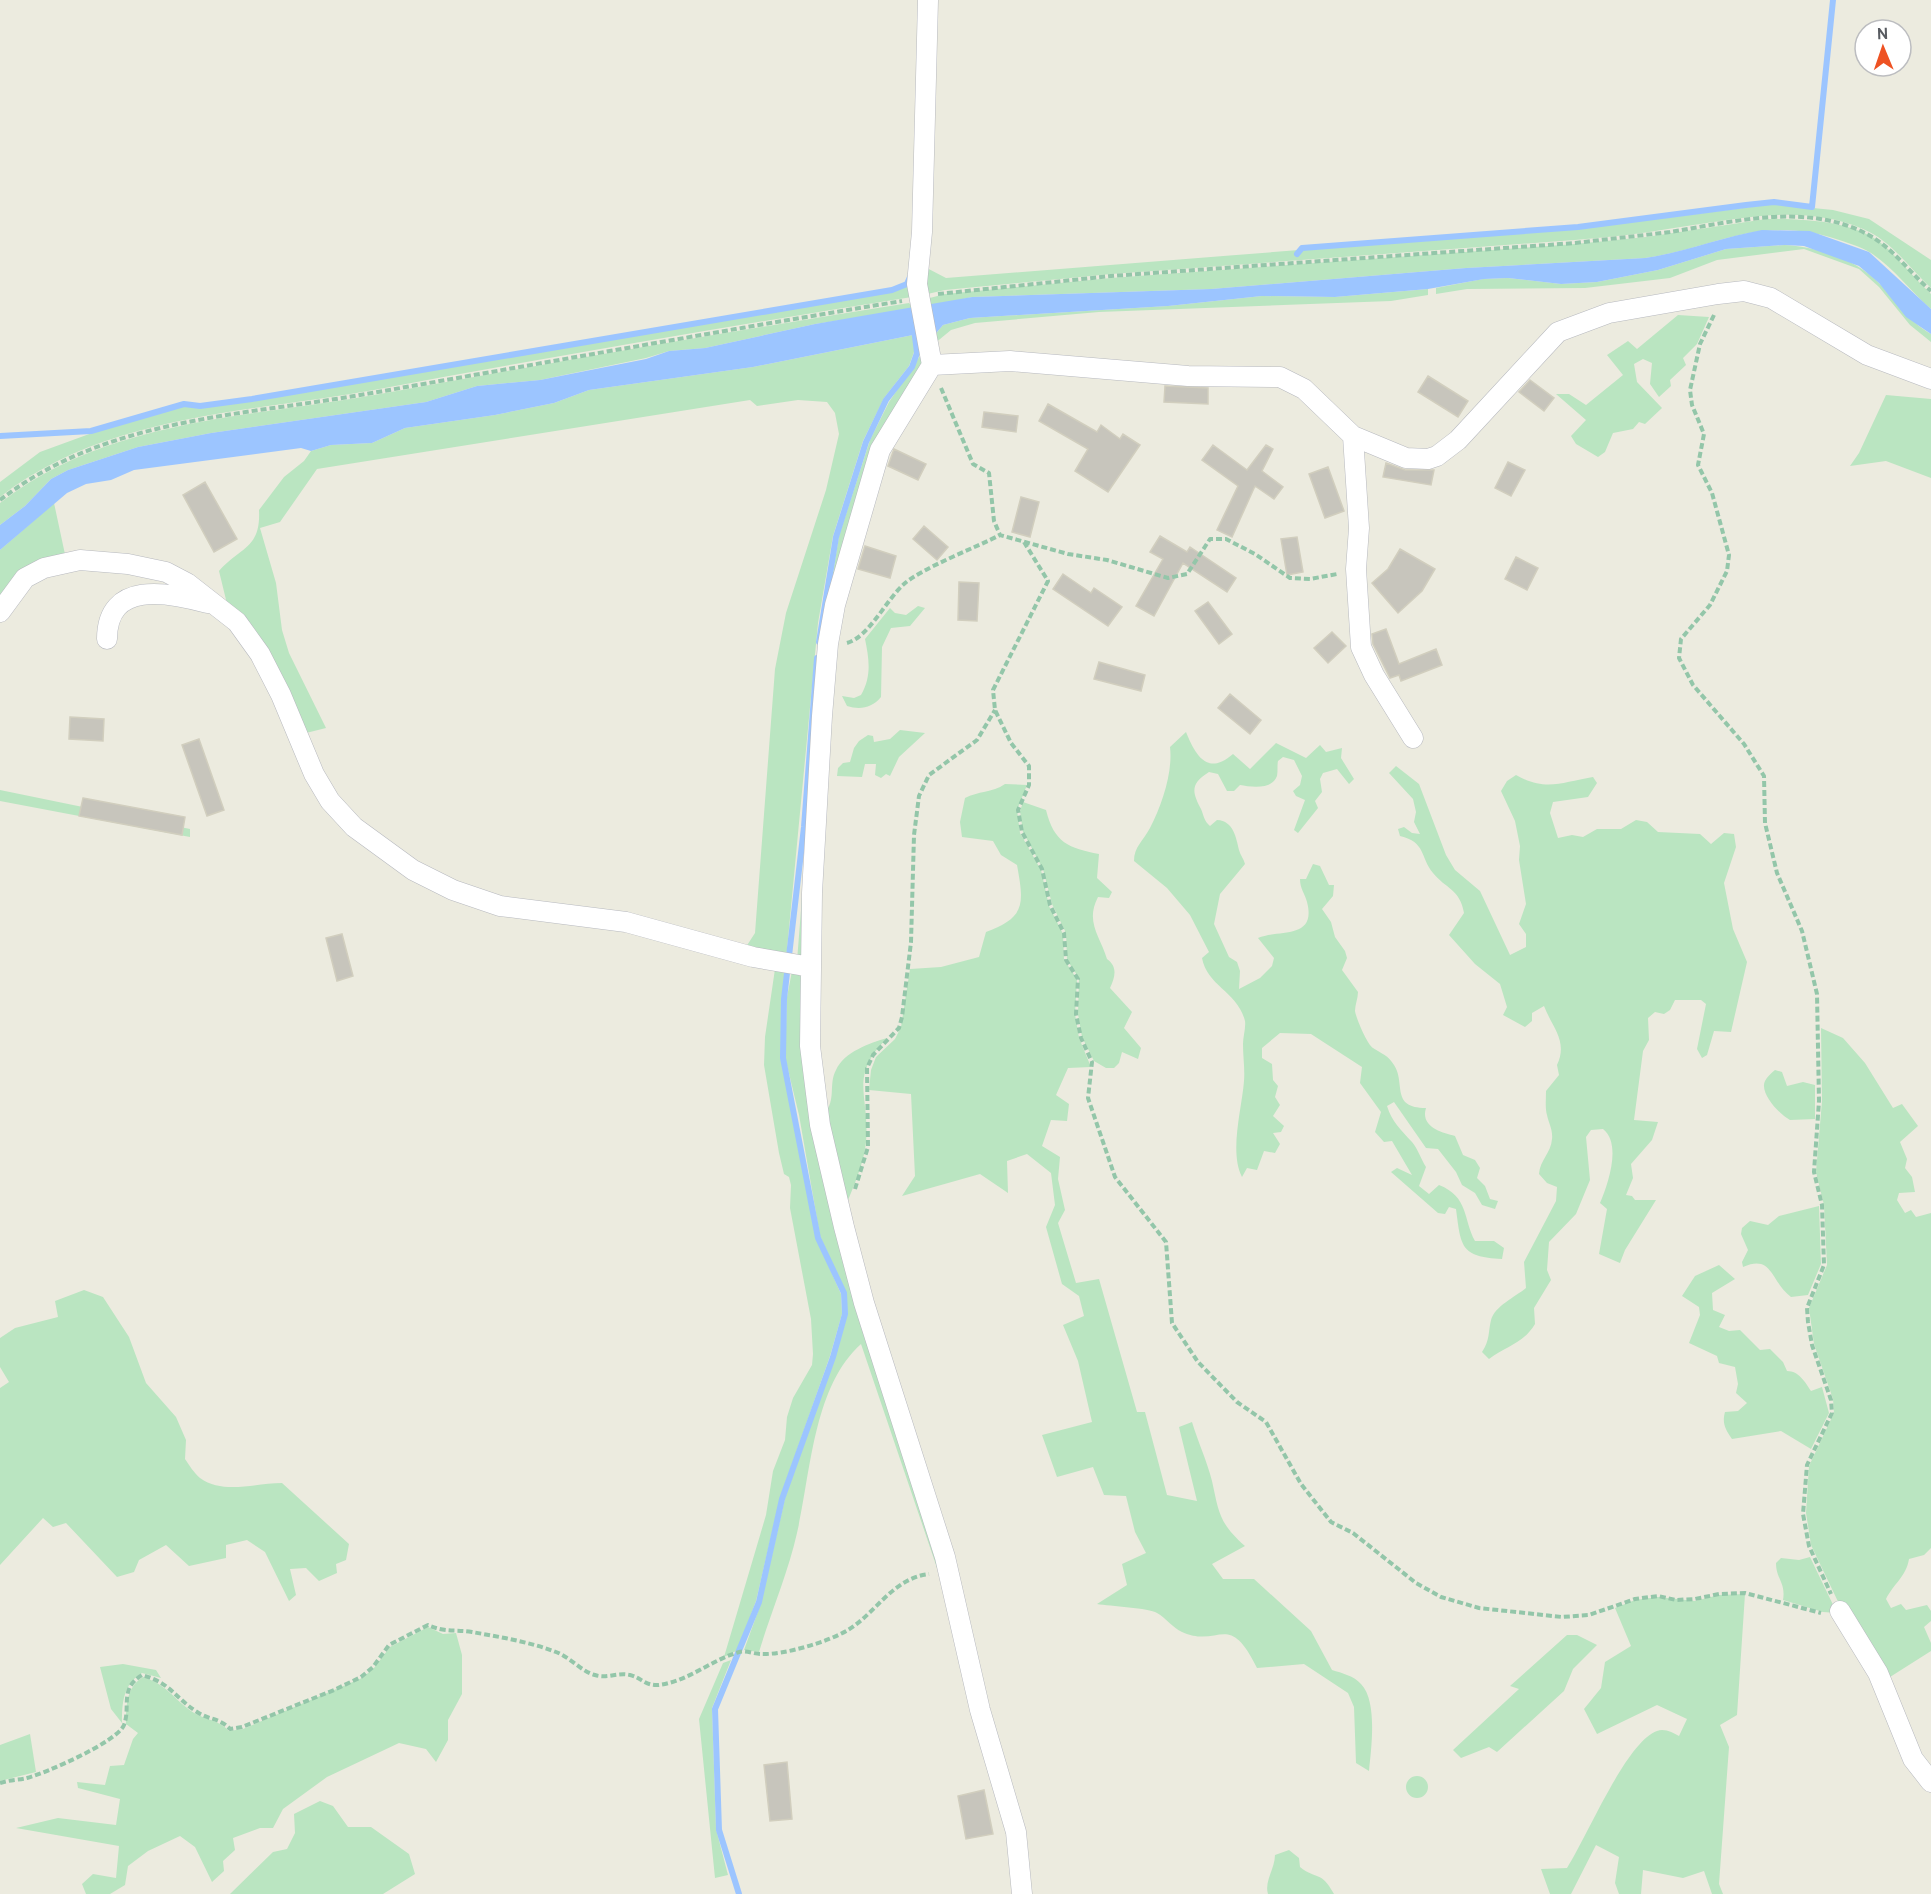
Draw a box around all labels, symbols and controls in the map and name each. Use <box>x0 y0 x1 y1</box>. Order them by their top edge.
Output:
north arrow <box>1853 18 1913 78</box>
text: N <box>1876 25 1889 45</box>

